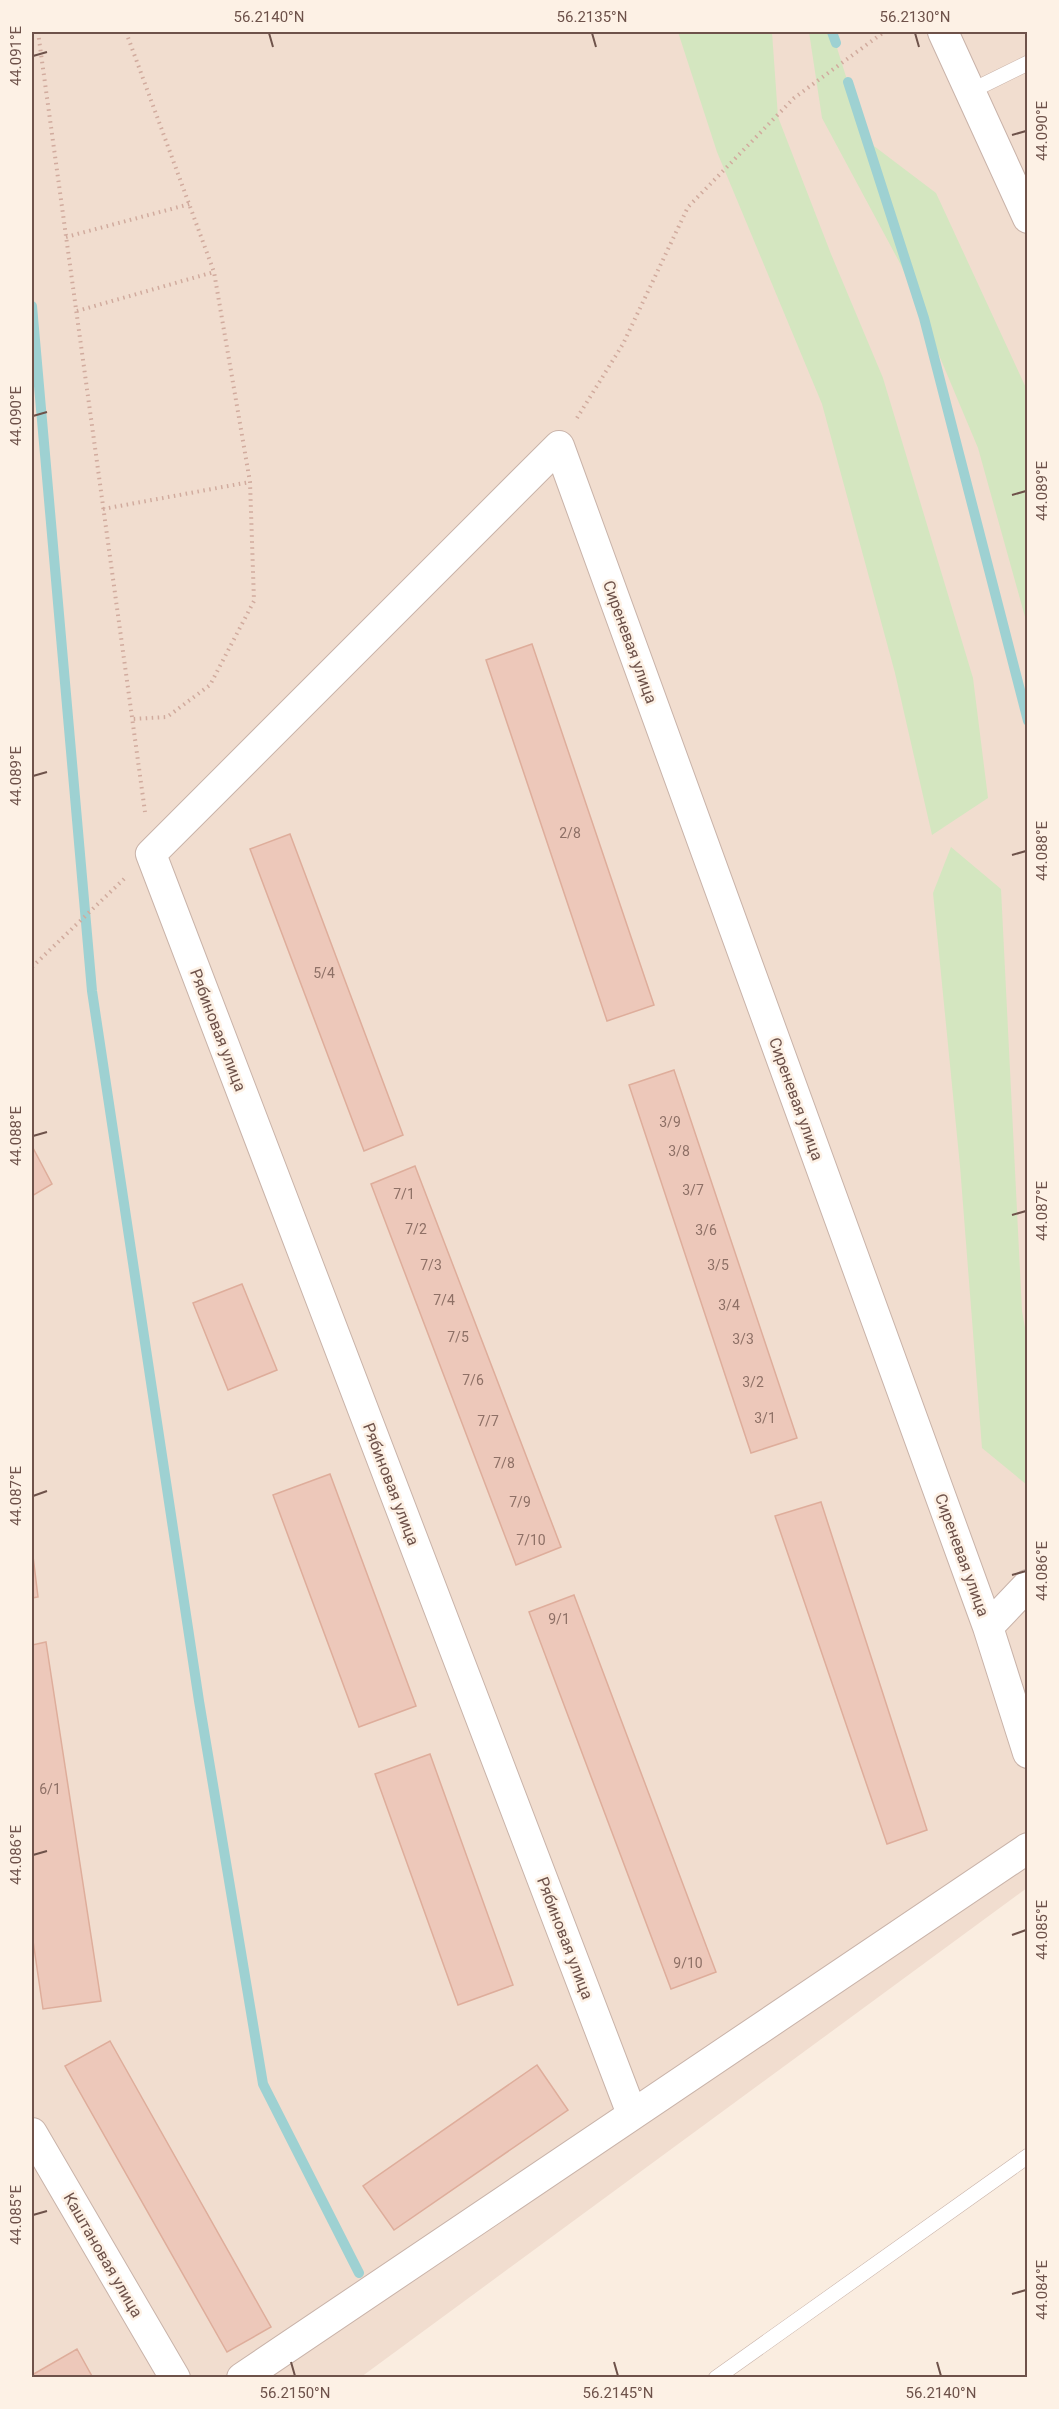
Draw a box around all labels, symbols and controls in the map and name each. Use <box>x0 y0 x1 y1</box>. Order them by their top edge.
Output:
text: 56.2140°N <box>234 8 304 26</box>
text: 56.2135°N <box>557 8 627 26</box>
text: 56.2130°N <box>880 8 950 26</box>
text: 44.091°E <box>7 25 25 86</box>
text: 44.090°E <box>1033 100 1051 161</box>
text: 44.090°E <box>7 385 25 446</box>
text: 44.089°E <box>1033 460 1051 521</box>
street label: Сиреневая улица <box>599 578 661 706</box>
text: 44.089°E <box>7 745 25 806</box>
text: 44.088°E <box>1033 820 1051 881</box>
house number: 2/8 <box>559 825 581 841</box>
house number: 5/4 <box>313 965 335 981</box>
street label: Рябиновая улица <box>186 966 250 1094</box>
street label: Сиреневая улица <box>765 1035 827 1163</box>
text: 44.088°E <box>7 1105 25 1166</box>
house number: 3/9 <box>659 1114 681 1130</box>
house number: 3/8 <box>668 1143 690 1159</box>
text: 44.087°E <box>1033 1180 1051 1241</box>
house number: 3/7 <box>682 1182 704 1198</box>
house number: 7/1 <box>393 1186 415 1202</box>
house number: 7/2 <box>405 1221 427 1237</box>
house number: 3/6 <box>695 1222 717 1238</box>
house number: 7/3 <box>420 1257 442 1273</box>
house number: 3/5 <box>707 1257 729 1273</box>
house number: 7/4 <box>433 1292 455 1308</box>
house number: 3/4 <box>718 1297 740 1313</box>
house number: 7/5 <box>447 1329 469 1345</box>
house number: 3/3 <box>732 1331 754 1347</box>
house number: 7/6 <box>462 1372 484 1388</box>
house number: 3/2 <box>742 1374 764 1390</box>
house number: 3/1 <box>754 1410 776 1426</box>
house number: 7/7 <box>477 1413 499 1429</box>
street label: Рябиновая улица <box>359 1420 423 1548</box>
house number: 7/8 <box>493 1455 515 1471</box>
text: 44.087°E <box>7 1465 25 1526</box>
street label: Сиреневая улица <box>931 1491 993 1619</box>
house number: 7/9 <box>509 1494 531 1510</box>
house number: 7/10 <box>516 1532 546 1548</box>
text: 44.086°E <box>1033 1540 1051 1601</box>
house number: 9/1 <box>548 1611 570 1627</box>
house number: 6/1 <box>39 1781 61 1797</box>
text: 44.086°E <box>7 1824 25 1885</box>
street label: Рябиновая улица <box>533 1874 597 2002</box>
text: 44.085°E <box>1033 1899 1051 1960</box>
house number: 9/10 <box>673 1955 703 1971</box>
text: 44.085°E <box>7 2184 25 2245</box>
street label: Каштановая улица <box>60 2189 146 2321</box>
text: 44.084°E <box>1033 2259 1051 2320</box>
text: 56.2150°N <box>260 2384 330 2402</box>
text: 56.2145°N <box>583 2384 653 2402</box>
text: 56.2140°N <box>906 2384 976 2402</box>

